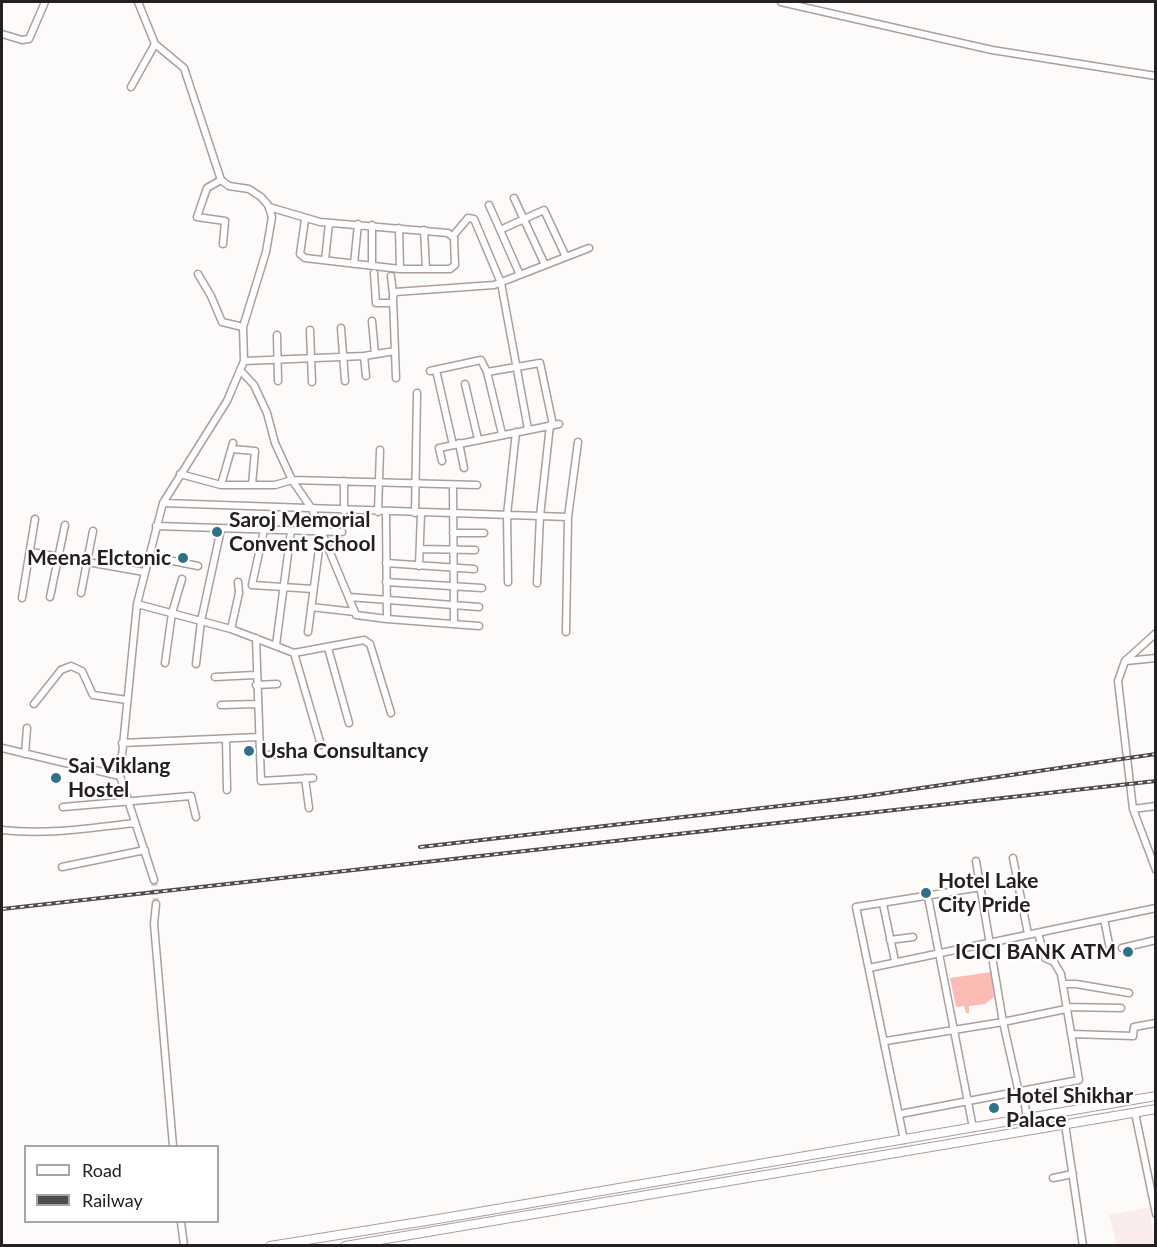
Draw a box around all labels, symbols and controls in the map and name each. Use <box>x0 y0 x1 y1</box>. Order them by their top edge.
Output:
place label: Saroj Memorial Convent School <box>229 507 376 557</box>
marker: Saroj Memorial Convent School <box>210 525 224 539</box>
place label: Meena Elctonic <box>27 545 171 571</box>
marker: Meena Elctonic <box>176 551 190 565</box>
place label: Usha Consultancy <box>261 738 428 764</box>
marker: Usha Consultancy <box>242 744 256 758</box>
place label: Sai Viklang Hostel <box>68 753 170 803</box>
marker: Sai Viklang Hostel <box>49 771 63 785</box>
place label: Hotel Lake City Pride <box>938 868 1038 918</box>
marker: Hotel Lake City Pride <box>919 886 933 900</box>
place label: ICICI BANK ATM <box>955 939 1116 965</box>
marker: ICICI BANK ATM <box>1121 945 1135 959</box>
place label: Hotel Shikhar Palace <box>1006 1083 1133 1133</box>
marker: Hotel Shikhar Palace <box>987 1101 1001 1115</box>
legend <box>24 1145 219 1223</box>
text: Road <box>82 1159 122 1181</box>
text: Railway <box>82 1189 143 1211</box>

